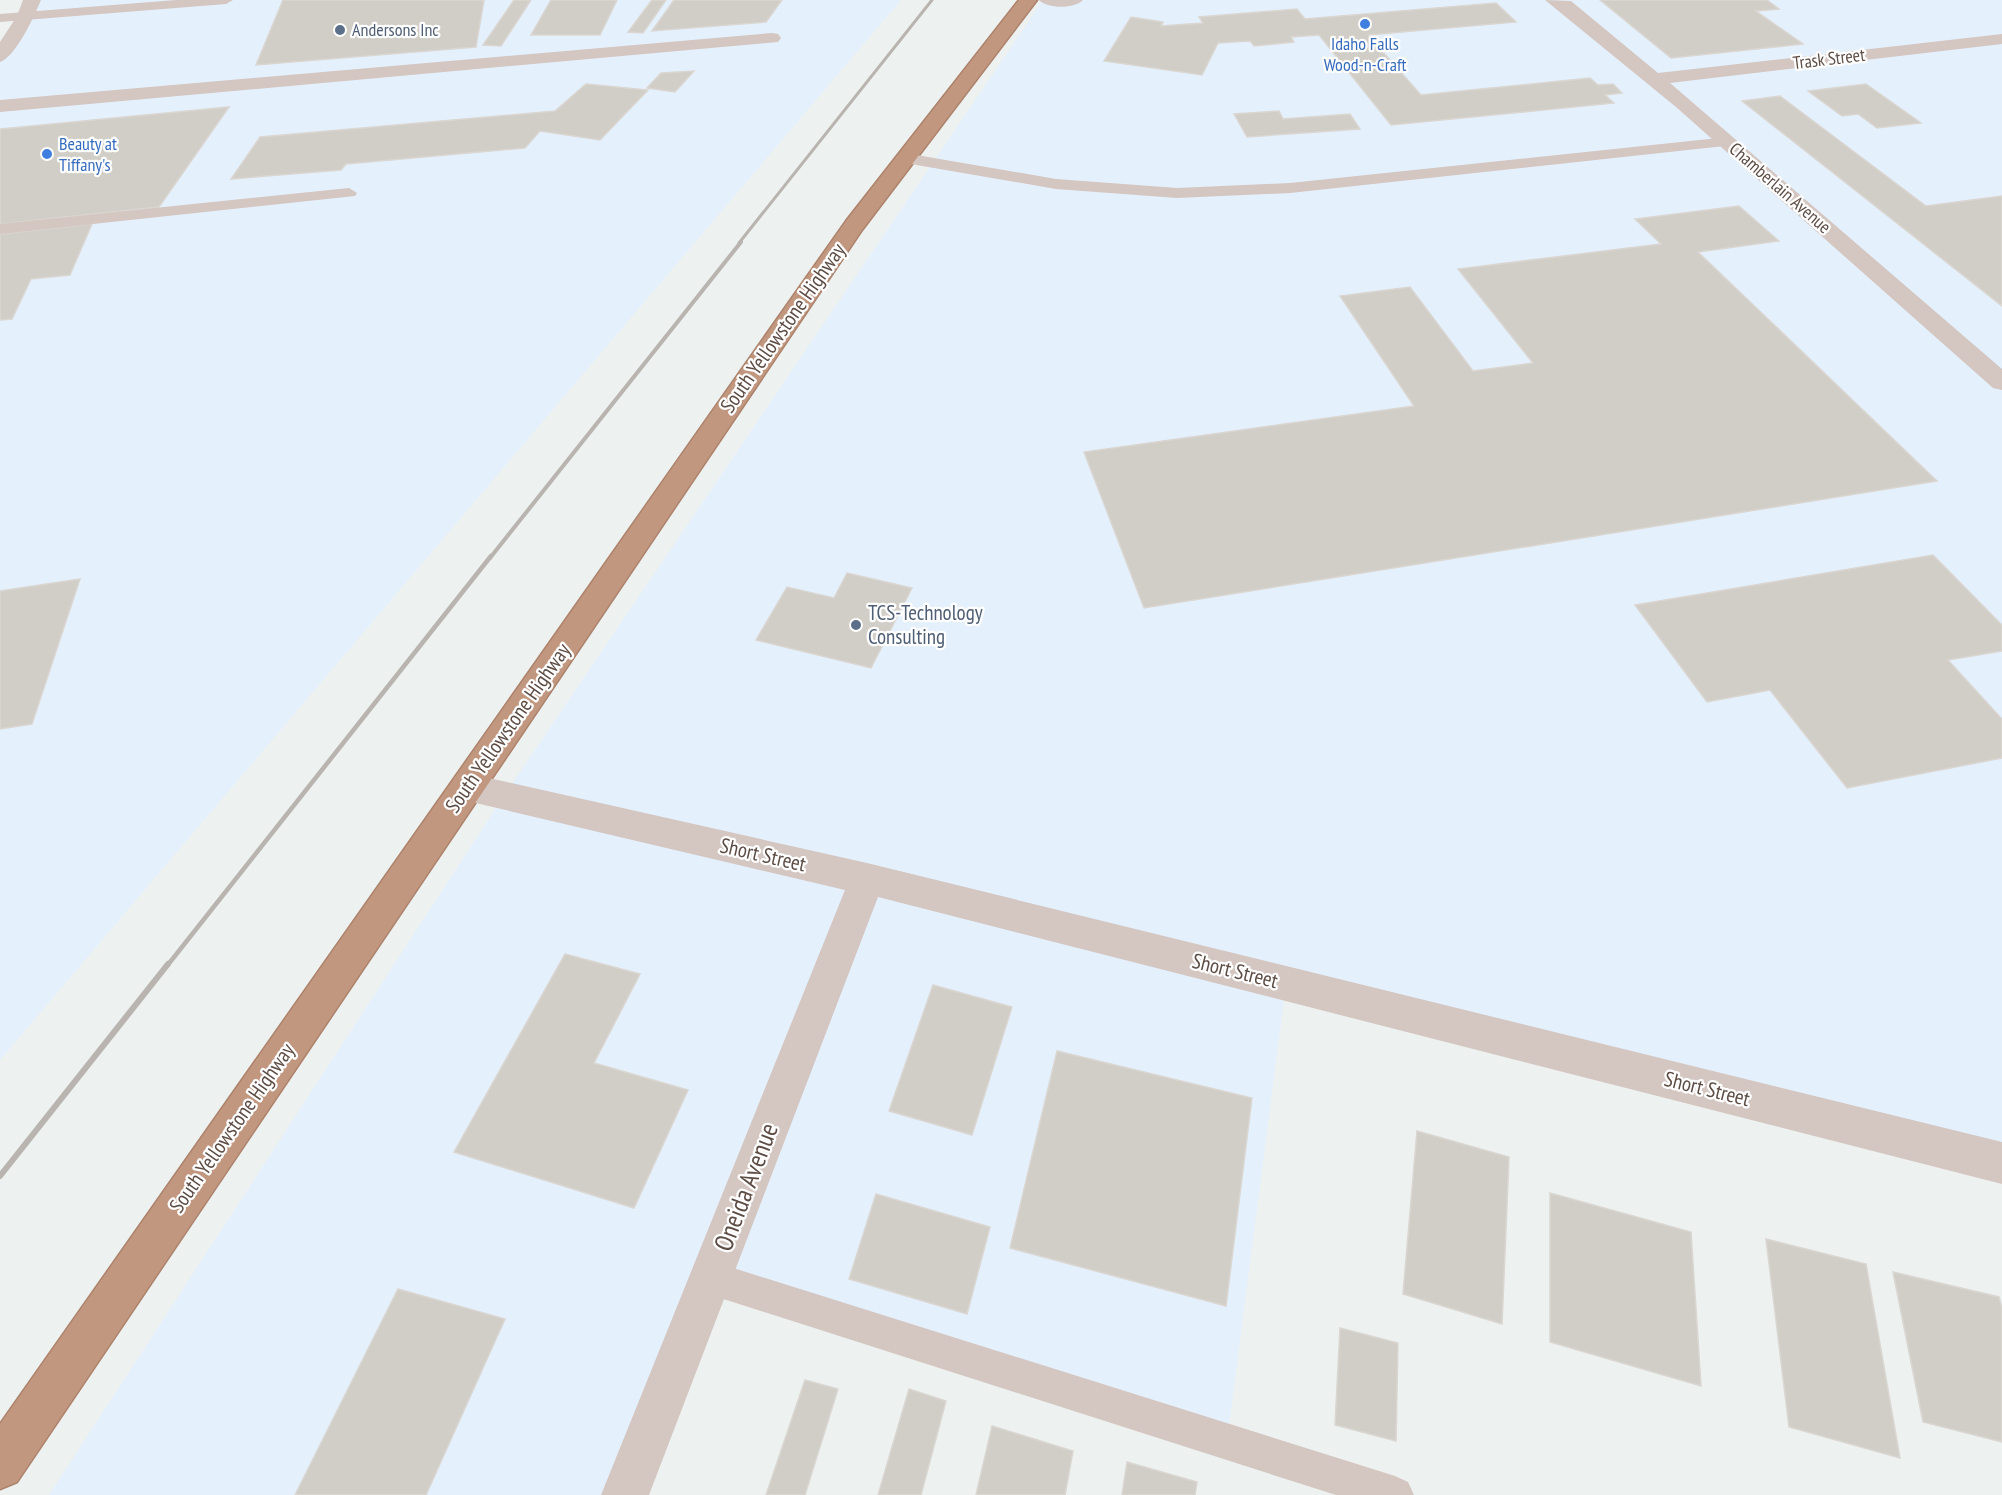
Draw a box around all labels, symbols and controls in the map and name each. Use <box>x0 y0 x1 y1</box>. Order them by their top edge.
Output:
marker: Idaho Falls Wood-n-Craft <box>1358 17 1372 31</box>
place label: Andersons Inc <box>352 18 439 41</box>
marker: Andersons Inc <box>333 23 347 37</box>
place label: Idaho Falls Wood-n-Craft <box>1324 32 1406 76</box>
street label: Trask Street <box>1792 43 1866 74</box>
place label: Beauty at Tiffany's <box>59 132 117 176</box>
street label: Chamberlain Avenue <box>1725 137 1836 238</box>
marker: Beauty at Tiffany's <box>40 147 54 161</box>
street label: South Yellowstone Highway <box>714 238 851 418</box>
place label: TCS-Technology Consulting <box>868 599 983 650</box>
marker: TCS-Technology Consulting <box>849 618 863 632</box>
street label: South Yellowstone Highway <box>439 638 576 818</box>
street label: Short Street <box>718 832 809 878</box>
street label: Short Street <box>1190 947 1281 994</box>
street label: South Yellowstone Highway <box>163 1038 300 1218</box>
street label: Short Street <box>1662 1065 1753 1112</box>
street label: Oneida Avenue <box>706 1118 785 1255</box>

